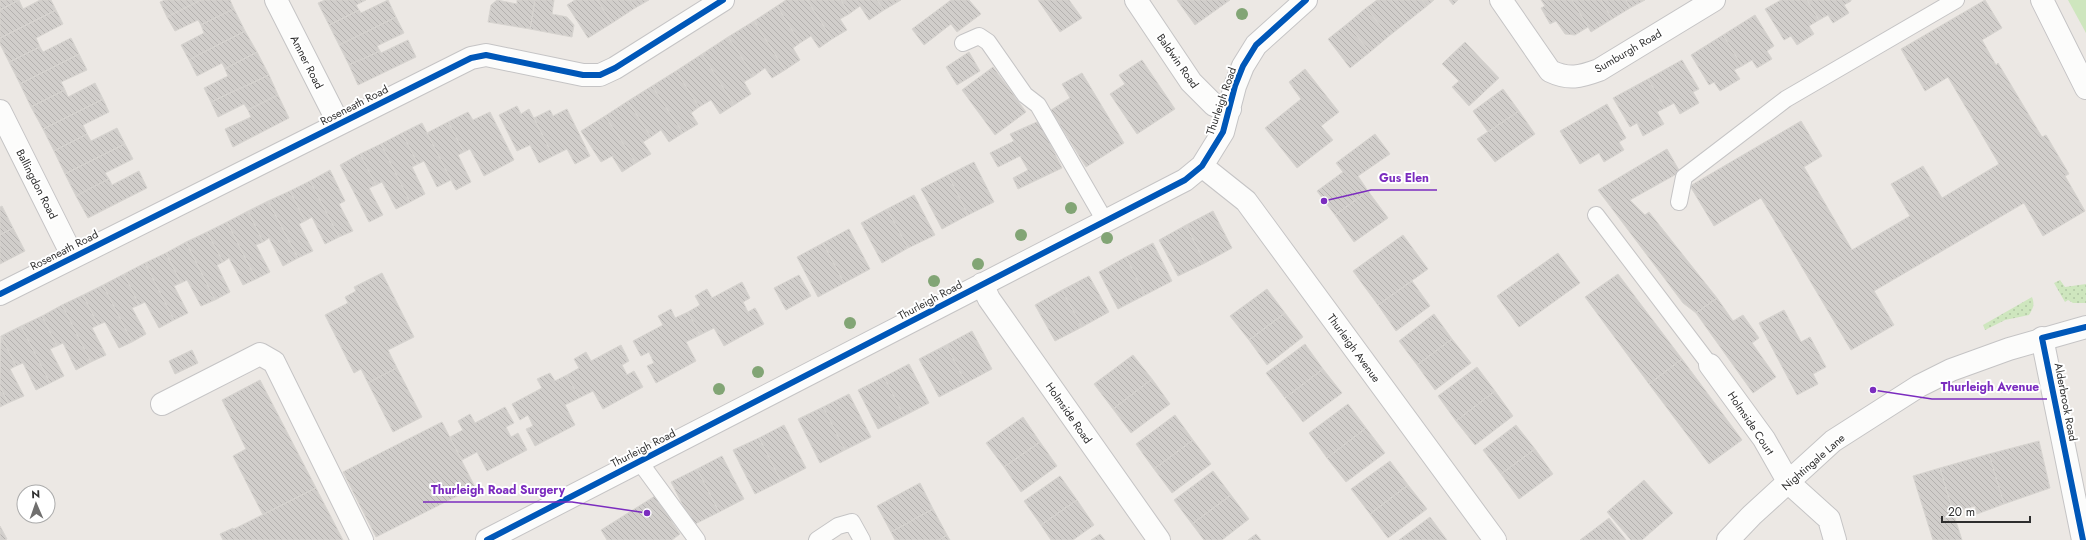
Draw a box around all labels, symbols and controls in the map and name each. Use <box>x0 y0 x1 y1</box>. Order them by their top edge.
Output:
street label: Sumburgh Road <box>1591 25 1665 77</box>
street label: Baldwin Road <box>1153 30 1203 92</box>
street label: Amner Road <box>287 32 327 92</box>
street label: Thurleigh Road <box>1202 65 1240 137</box>
street label: Roseneath Road <box>317 81 391 129</box>
street label: Ballingdon Road <box>13 146 61 222</box>
callout: Gus Elen <box>1371 166 1437 190</box>
text: Gus Elen <box>1379 169 1429 187</box>
street label: Roseneath Road <box>27 226 101 274</box>
street label: Thurleigh Road <box>895 276 965 324</box>
street label: Thurleigh Avenue <box>1324 310 1385 386</box>
street label: Alderbrook Road <box>2051 362 2081 442</box>
callout: Thurleigh Avenue <box>1932 375 2047 399</box>
text: Thurleigh Avenue <box>1941 378 2039 396</box>
street label: Holmside Road <box>1042 379 1096 447</box>
street label: Holmside Court <box>1724 388 1778 458</box>
street label: Thurleigh Road <box>608 425 678 471</box>
street label: Nightingale Lane <box>1778 430 1848 494</box>
callout: Thurleigh Road Surgery <box>423 478 572 502</box>
text: Thurleigh Road Surgery <box>431 481 566 499</box>
north arrow <box>16 484 56 524</box>
text: N <box>31 486 40 502</box>
scale bar <box>1942 498 2030 524</box>
text: 20 m <box>1948 503 1975 521</box>

